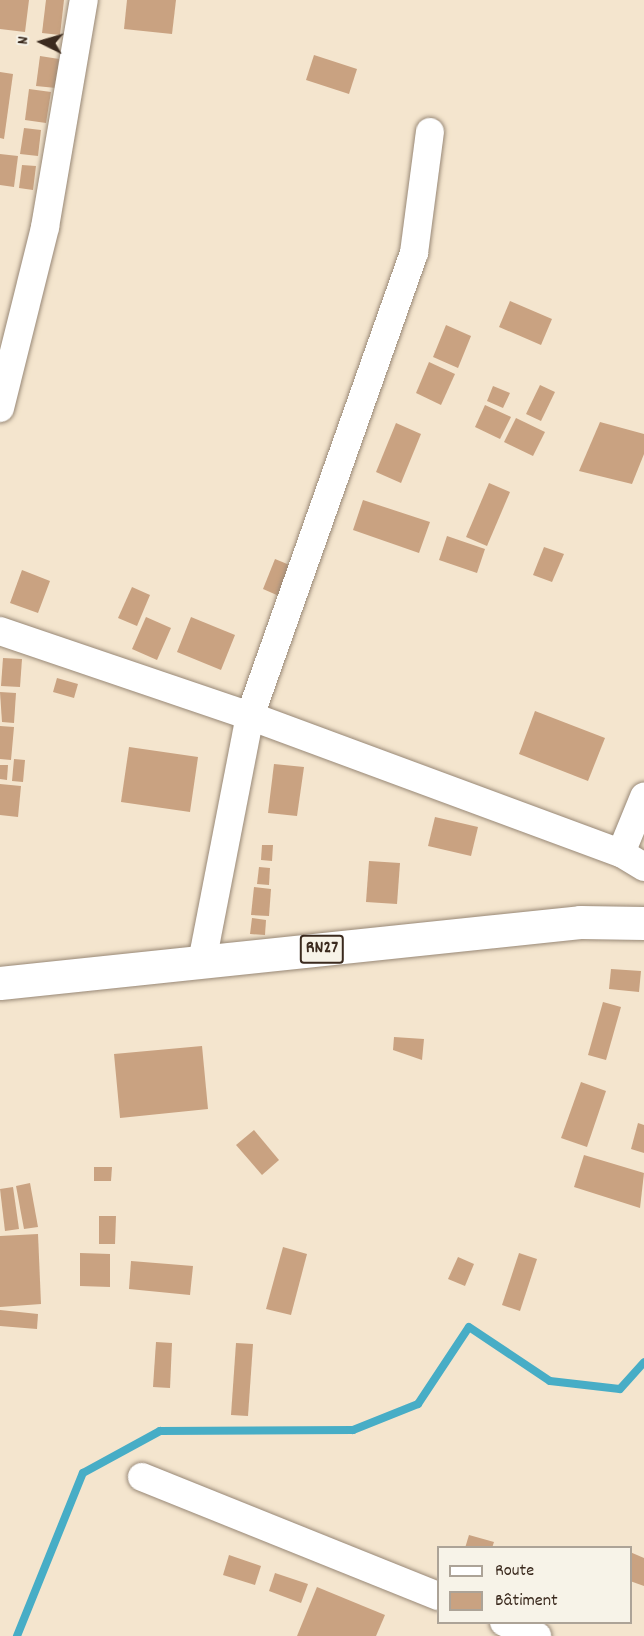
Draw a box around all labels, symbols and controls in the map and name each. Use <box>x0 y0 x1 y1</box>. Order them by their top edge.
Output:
north arrow <box>12 12 72 72</box>
text: N <box>12 35 35 45</box>
road number: RN27 <box>300 934 344 964</box>
legend <box>437 1546 632 1624</box>
text: Route <box>495 1559 534 1584</box>
text: Bâtiment <box>495 1589 558 1614</box>

